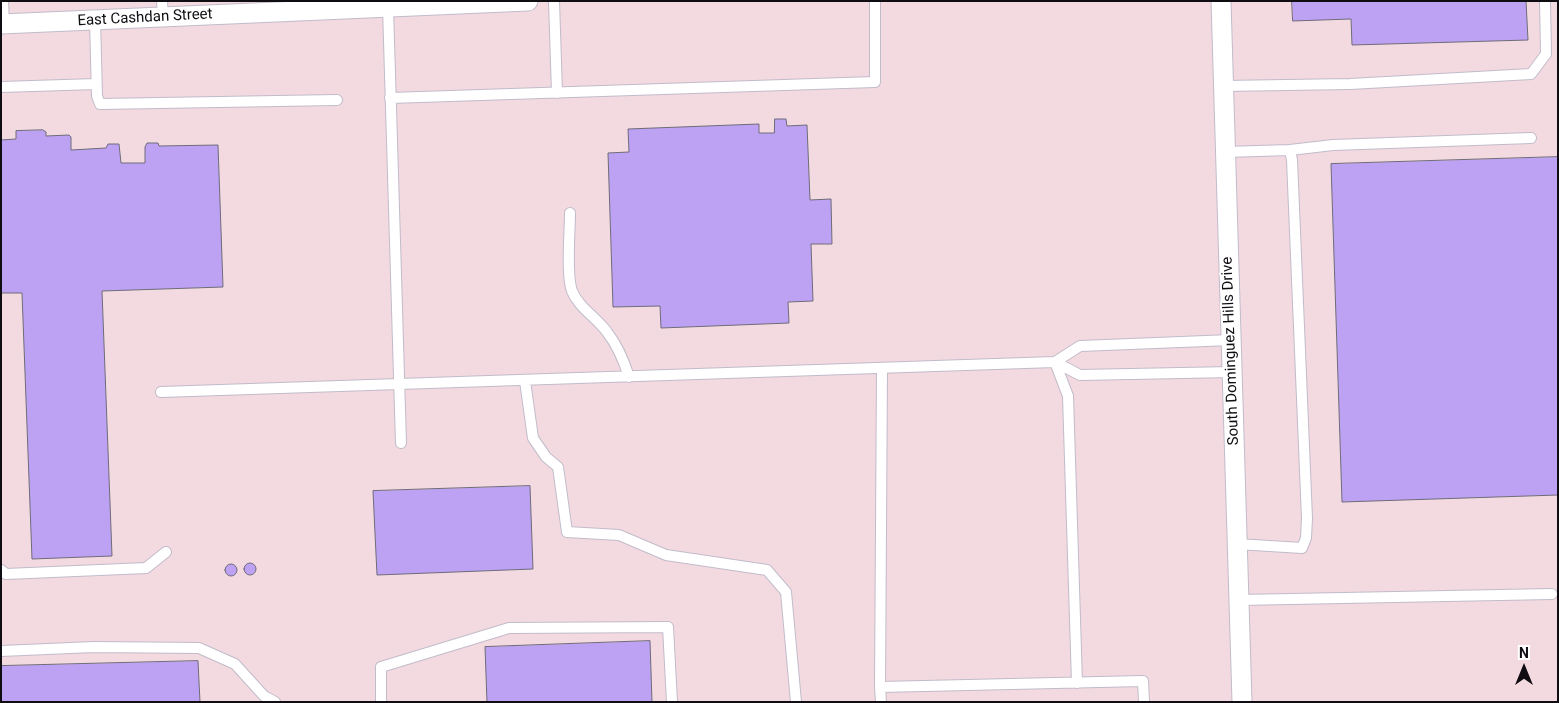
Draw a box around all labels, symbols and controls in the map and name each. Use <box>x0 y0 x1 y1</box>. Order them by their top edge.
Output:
street label: East Cashdan Street <box>77 5 213 31</box>
street label: South Dominguez Hills Drive <box>1219 256 1243 446</box>
north arrow <box>1499 643 1549 693</box>
text: N <box>1519 645 1529 661</box>

